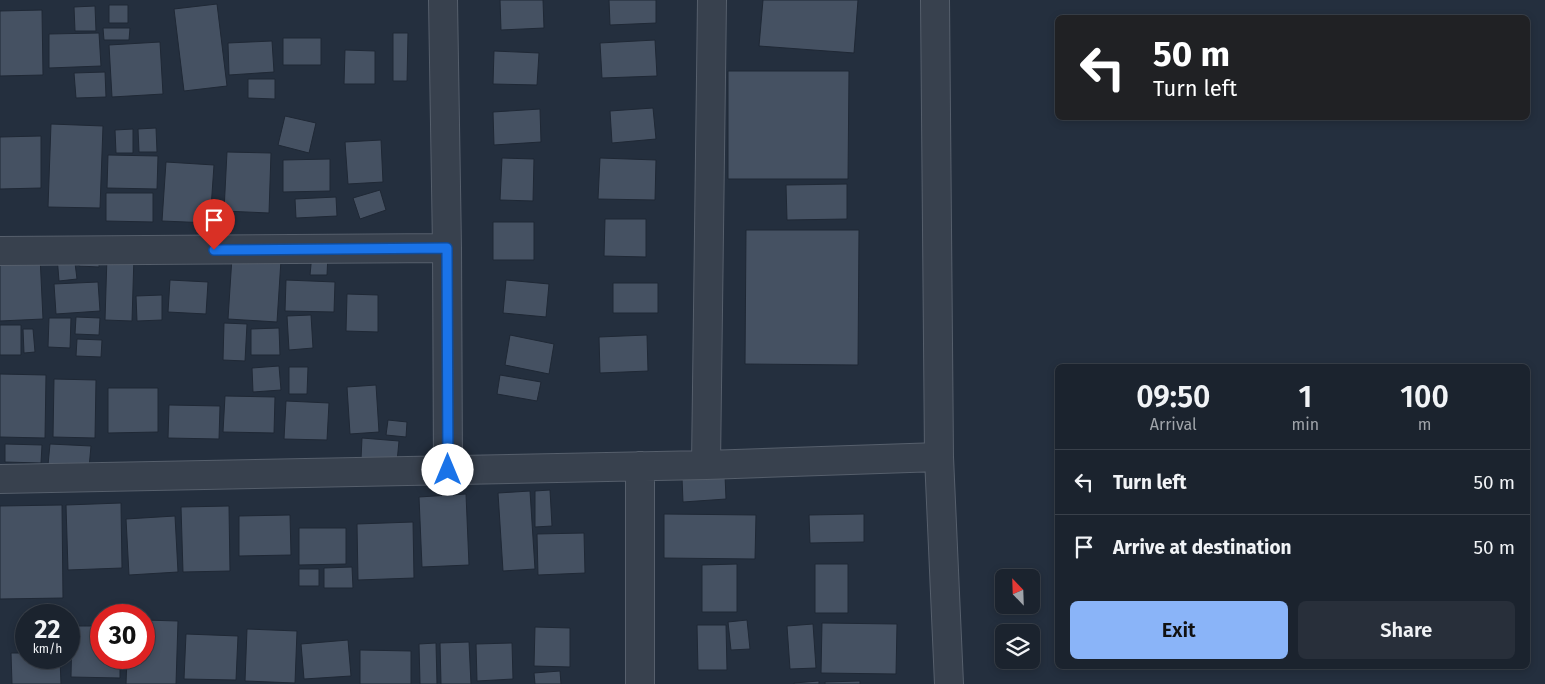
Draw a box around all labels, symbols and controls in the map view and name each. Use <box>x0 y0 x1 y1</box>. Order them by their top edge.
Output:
text: 50 m <box>1153 33 1230 75</box>
icon: left <box>1070 35 1135 100</box>
text: Turn left <box>1153 75 1237 102</box>
pin <box>193 199 235 250</box>
icon: arrive <box>200 206 228 234</box>
text: 09:50 <box>1136 379 1210 415</box>
text: 1 <box>1299 379 1312 415</box>
text: 100 <box>1400 379 1449 415</box>
text: Arrival <box>1150 415 1197 434</box>
text: min <box>1292 415 1319 434</box>
text: m <box>1418 415 1431 434</box>
position arrow <box>421 443 473 495</box>
icon: left <box>1070 468 1098 496</box>
text: Turn left <box>1113 471 1187 494</box>
text: 50 m <box>1474 471 1515 494</box>
icon: arrive <box>1070 533 1098 561</box>
text: Arrive at destination <box>1113 536 1292 559</box>
text: 50 m <box>1474 536 1515 559</box>
north arrow <box>995 569 1040 614</box>
map controls <box>995 569 1040 669</box>
button: Exit <box>1070 601 1288 659</box>
button: Share <box>1298 601 1515 659</box>
speed limit sign: 30 <box>90 604 155 669</box>
text: 22 <box>35 615 60 645</box>
button: layers <box>995 624 1040 669</box>
text: km/h <box>33 642 62 656</box>

